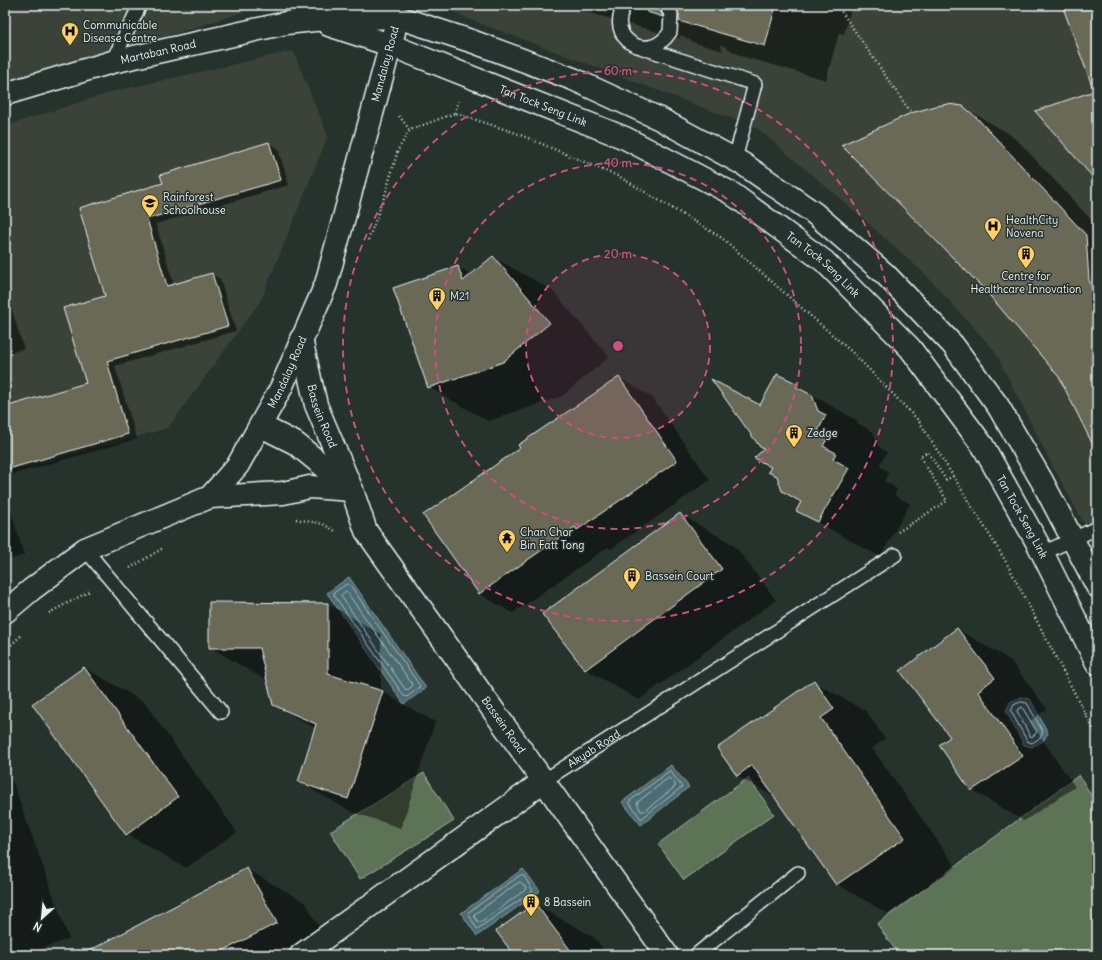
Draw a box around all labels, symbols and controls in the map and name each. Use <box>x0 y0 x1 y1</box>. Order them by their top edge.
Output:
place label: Communicable Disease Centre <box>83 18 157 45</box>
hospital icon: Communicable Disease Centre <box>60 21 80 46</box>
street label: Mandalay Road <box>368 24 402 103</box>
street label: Martaban Road <box>119 36 198 67</box>
text: 60 m <box>604 63 633 78</box>
street label: Tan Tock Seng Link <box>497 82 589 129</box>
text: 40 m <box>604 155 633 170</box>
place label: Rainforest Schoolhouse <box>163 190 226 217</box>
school or university icon: Rainforest Schoolhouse <box>140 193 160 218</box>
place label: HealthCity Novena <box>1006 213 1058 240</box>
hospital icon: HealthCity Novena <box>983 216 1003 241</box>
street label: Tan Tock Seng Link <box>783 229 863 300</box>
building icon: Centre for Healthcare Innovation <box>1016 244 1036 269</box>
text: 20 m <box>604 246 632 261</box>
place label: Centre for Healthcare Innovation <box>971 269 1081 296</box>
building icon: M21 <box>427 286 447 311</box>
place label: M21 <box>450 289 469 303</box>
street label: Mandalay Road <box>264 333 310 410</box>
centre of rings <box>611 339 625 353</box>
street label: Bassein Road <box>305 383 340 450</box>
building icon: Zedge <box>784 423 804 448</box>
place label: Zedge <box>807 426 837 440</box>
street label: Tan Tock Seng Link <box>994 473 1051 561</box>
place label: Chan Chor Bin Fatt Tong <box>520 525 584 552</box>
temple icon: Chan Chor Bin Fatt Tong <box>497 528 517 553</box>
building icon: Bassein Court <box>622 566 642 591</box>
place label: Bassein Court <box>645 569 714 583</box>
street label: Bassein Road <box>479 694 529 757</box>
street label: Akyab Road <box>565 726 623 771</box>
building icon: 8 Bassein <box>521 892 541 917</box>
place label: 8 Bassein <box>544 895 591 909</box>
north arrow <box>22 898 62 938</box>
text: N <box>31 919 44 935</box>

